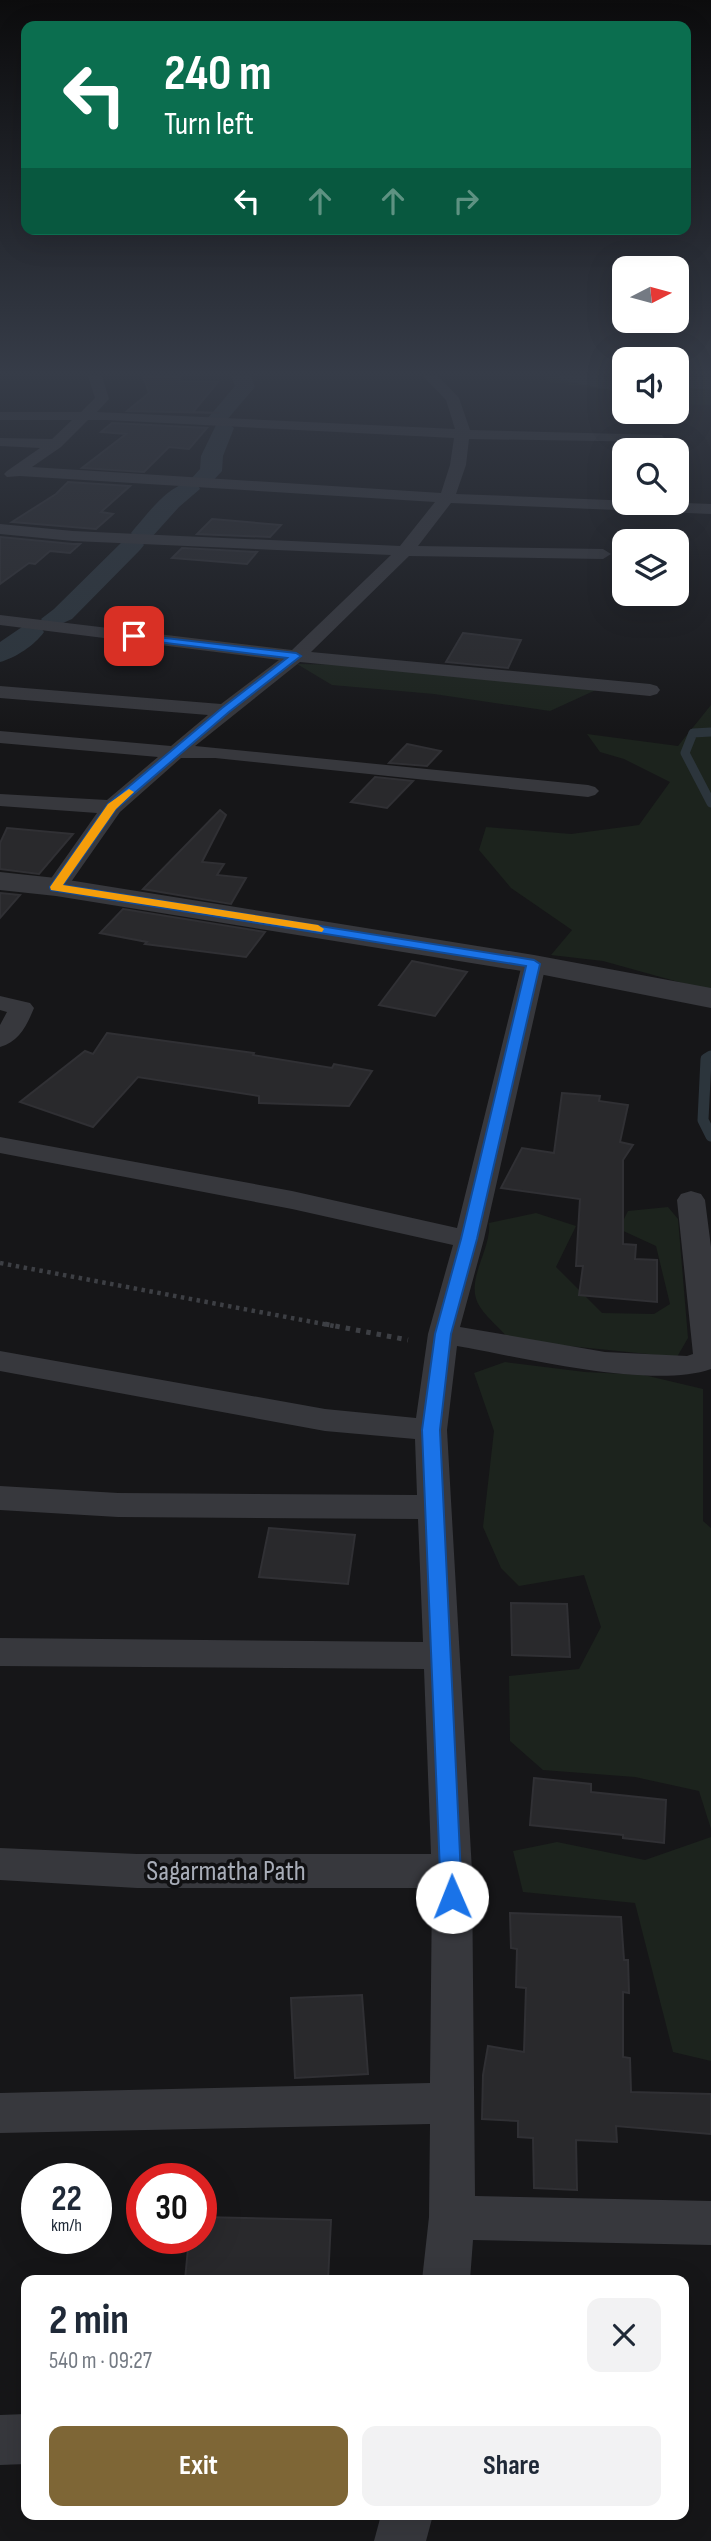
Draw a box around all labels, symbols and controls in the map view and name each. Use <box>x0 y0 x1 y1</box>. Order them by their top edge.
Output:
text: 240 m <box>164 45 272 104</box>
icon: left <box>49 49 140 140</box>
text: Turn left <box>164 105 254 144</box>
icon: left <box>228 182 266 220</box>
icon: ahead <box>301 182 339 220</box>
icon: ahead <box>374 182 412 220</box>
icon: right <box>447 182 485 220</box>
north arrow <box>612 256 690 332</box>
map controls <box>612 256 689 606</box>
button: sound <box>612 347 689 424</box>
button: search <box>612 438 689 515</box>
button: layers <box>612 529 689 606</box>
pin <box>104 606 164 666</box>
icon: arrive <box>115 617 153 655</box>
street label: Sagarmatha Path <box>146 1855 306 1888</box>
position arrow <box>415 1860 489 1934</box>
speed limit sign: 30 <box>126 2163 217 2254</box>
text: 22 <box>51 2178 82 2221</box>
text: km/h <box>51 2215 82 2236</box>
text: 2 min <box>49 2295 129 2346</box>
button: close <box>587 2298 661 2372</box>
text: 540 m · 09:27 <box>49 2347 152 2375</box>
button: Exit <box>49 2426 348 2506</box>
button: Share <box>362 2426 661 2506</box>

